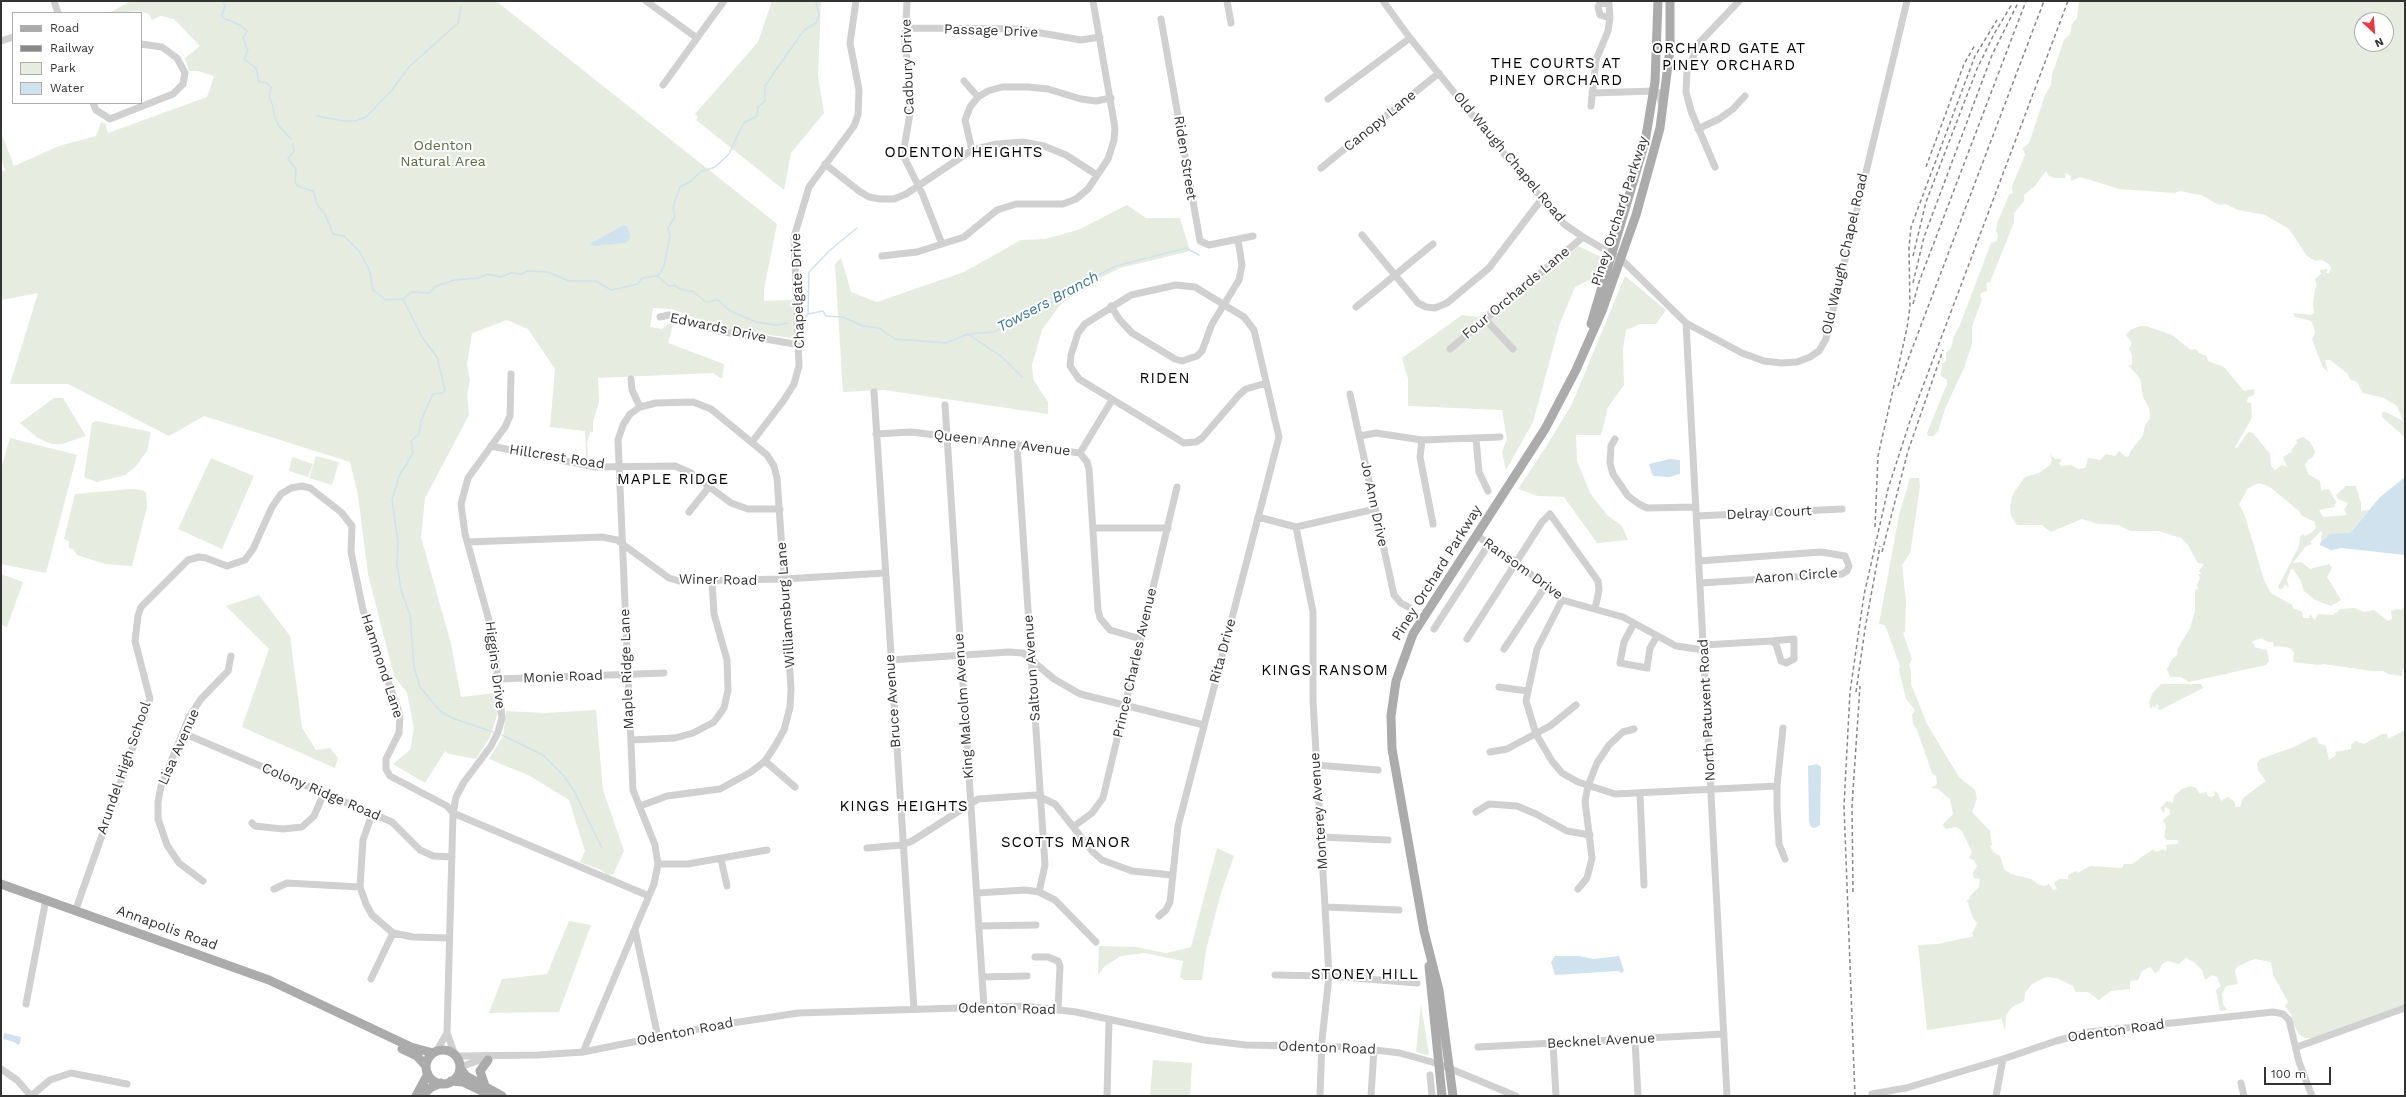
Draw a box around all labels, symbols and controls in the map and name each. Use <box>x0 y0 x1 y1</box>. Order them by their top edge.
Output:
legend <box>12 12 142 104</box>
north arrow <box>2354 12 2394 52</box>
street label: Cadbury Drive <box>898 19 918 115</box>
text: Road <box>50 21 79 35</box>
street label: Passage Drive <box>944 21 1038 41</box>
text: N <box>2373 35 2386 50</box>
district label: ORCHARD GATE AT PINEY ORCHARD <box>1652 40 1806 75</box>
text: Railway <box>50 41 94 55</box>
district label: THE COURTS AT PINEY ORCHARD <box>1489 55 1623 90</box>
text: Park <box>50 61 76 75</box>
text: Water <box>50 81 84 95</box>
street label: Canopy Lane <box>1340 87 1420 155</box>
street label: Old Waugh Chapel Road <box>1450 88 1568 226</box>
street label: Riden Street <box>1170 115 1200 201</box>
street label: Piney Orchard Parkway <box>1588 134 1652 288</box>
park label: Odenton Natural Area <box>400 138 486 170</box>
district label: ODENTON HEIGHTS <box>885 144 1043 162</box>
street label: Old Waugh Chapel Road <box>1818 172 1872 336</box>
street label: Chapelgate Drive <box>788 233 808 349</box>
street label: Four Orchards Lane <box>1459 243 1573 343</box>
water label: Towsers Branch <box>994 268 1102 336</box>
street label: Edwards Drive <box>668 310 768 346</box>
district label: RIDEN <box>1140 370 1190 388</box>
street label: Queen Anne Avenue <box>933 426 1071 460</box>
street label: Hillcrest Road <box>508 441 606 473</box>
street label: Jo Ann Drive <box>1357 460 1391 548</box>
district label: MAPLE RIDGE <box>617 471 729 489</box>
street label: Piney Orchard Parkway <box>1388 502 1486 644</box>
street label: Delray Court <box>1726 502 1812 524</box>
street label: Ransom Drive <box>1480 534 1566 604</box>
street label: Williamsburg Lane <box>773 541 799 669</box>
street label: Aaron Circle <box>1754 565 1838 587</box>
street label: Winer Road <box>679 571 757 589</box>
street label: Prince Charles Avenue <box>1110 586 1160 740</box>
street label: Maple Ridge Lane <box>616 608 638 730</box>
street label: Hammond Lane <box>357 612 407 720</box>
street label: Saltoun Avenue <box>1020 614 1044 722</box>
street label: Rita Drive <box>1206 617 1240 685</box>
street label: Higgins Drive <box>481 620 509 710</box>
street label: King Malcolm Avenue <box>951 633 977 779</box>
street label: North Patuxent Road <box>1695 638 1719 782</box>
street label: Bruce Avenue <box>881 654 905 748</box>
district label: KINGS RANSOM <box>1261 662 1389 680</box>
street label: Monie Road <box>523 667 603 687</box>
street label: Arundel High School <box>93 699 155 837</box>
street label: Lisa Avenue <box>155 706 203 788</box>
street label: Monterey Avenue <box>1307 752 1331 870</box>
street label: Colony Ridge Road <box>259 759 383 825</box>
district label: KINGS HEIGHTS <box>840 798 968 816</box>
district label: SCOTTS MANOR <box>1001 834 1131 852</box>
street label: Annapolis Road <box>114 902 220 954</box>
district label: STONEY HILL <box>1311 966 1419 984</box>
street label: Odenton Road <box>958 1000 1056 1018</box>
street label: Odenton Road <box>635 1014 735 1050</box>
street label: Odenton Road <box>2066 1016 2166 1046</box>
street label: Becknel Avenue <box>1546 1030 1656 1052</box>
street label: Odenton Road <box>1278 1038 1376 1058</box>
scale bar <box>2266 1059 2333 1085</box>
text: 100 m <box>2271 1067 2306 1081</box>

